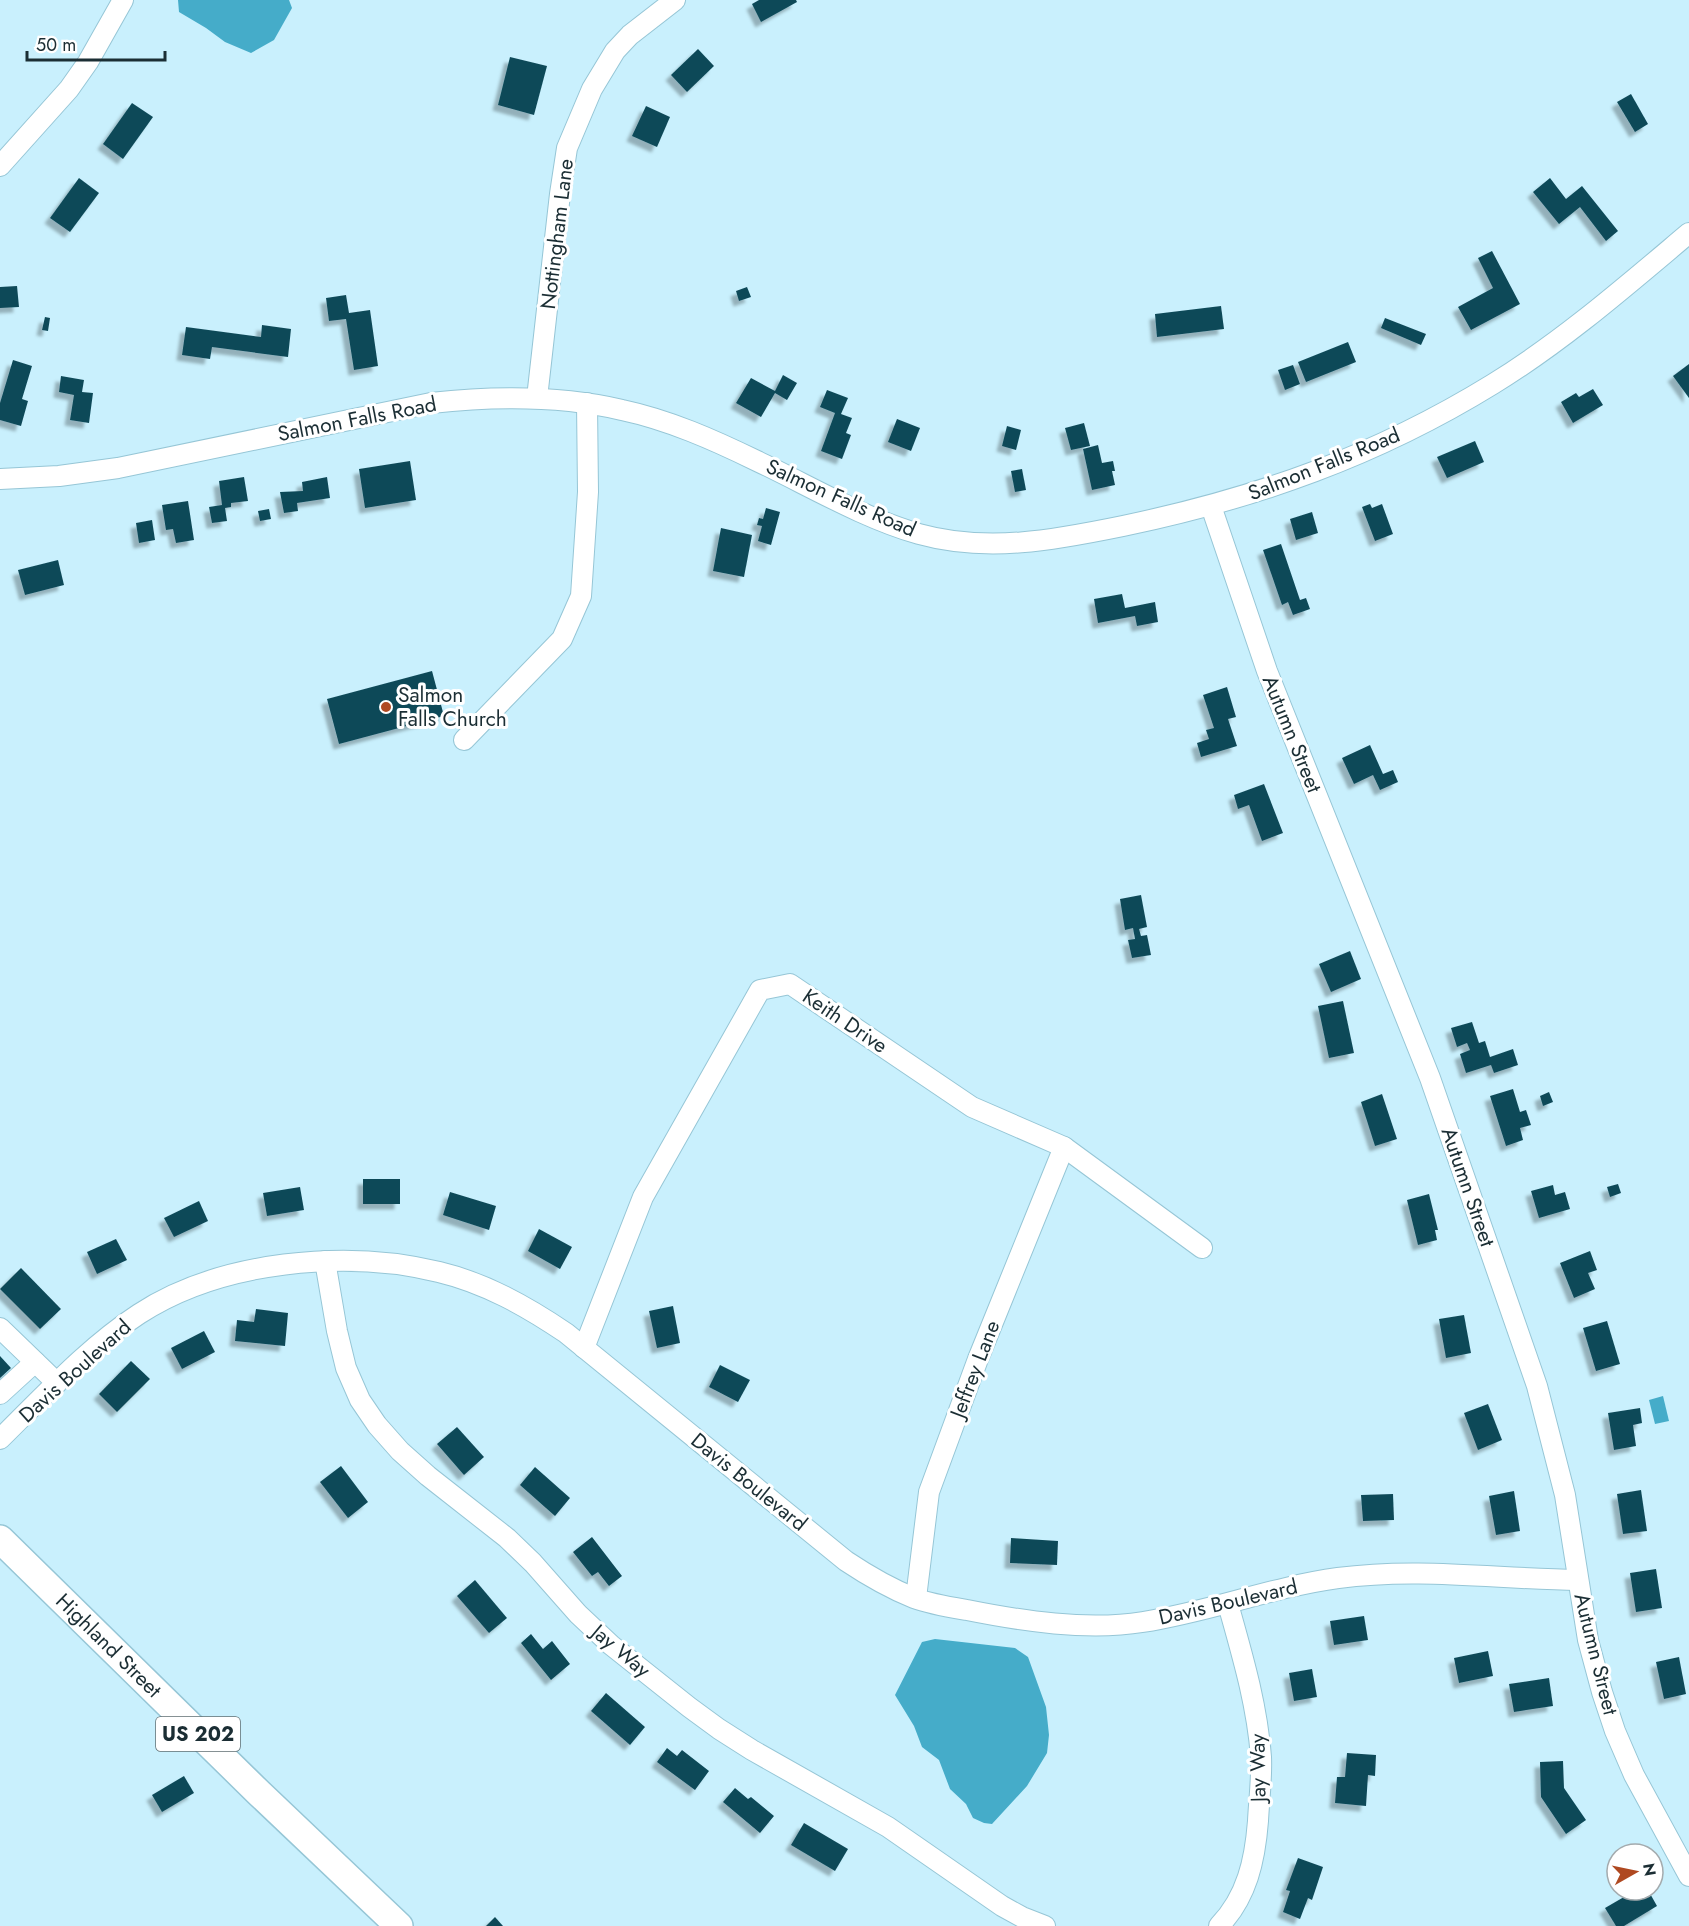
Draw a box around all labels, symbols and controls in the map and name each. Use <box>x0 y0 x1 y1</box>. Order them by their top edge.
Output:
scale bar <box>27 24 165 62</box>
text: 50 m <box>36 32 76 58</box>
street label: Nottingham Lane <box>533 157 581 311</box>
street label: Salmon Falls Road <box>275 389 439 449</box>
street label: Salmon Falls Road <box>1244 420 1404 508</box>
street label: Salmon Falls Road <box>761 451 921 545</box>
street label: Autumn Street <box>1255 671 1329 797</box>
place label: Salmon Falls Church <box>398 680 507 734</box>
marker: Salmon Falls Church <box>379 700 393 714</box>
street label: Keith Drive <box>797 982 894 1061</box>
street label: Autumn Street <box>1434 1123 1502 1251</box>
street label: Davis Boulevard <box>12 1312 138 1430</box>
street label: Jeffrey Lane <box>942 1316 1007 1425</box>
street label: Davis Boulevard <box>684 1426 814 1538</box>
street label: Davis Boulevard <box>1156 1571 1300 1633</box>
street label: Highland Street <box>49 1586 168 1704</box>
street label: Autumn Street <box>1566 1590 1626 1718</box>
street label: Jay Way <box>583 1616 657 1685</box>
road number: US 202 <box>156 1717 240 1751</box>
street label: Jay Way <box>1242 1733 1274 1806</box>
north arrow <box>1605 1842 1665 1902</box>
text: N <box>1637 1862 1662 1878</box>

